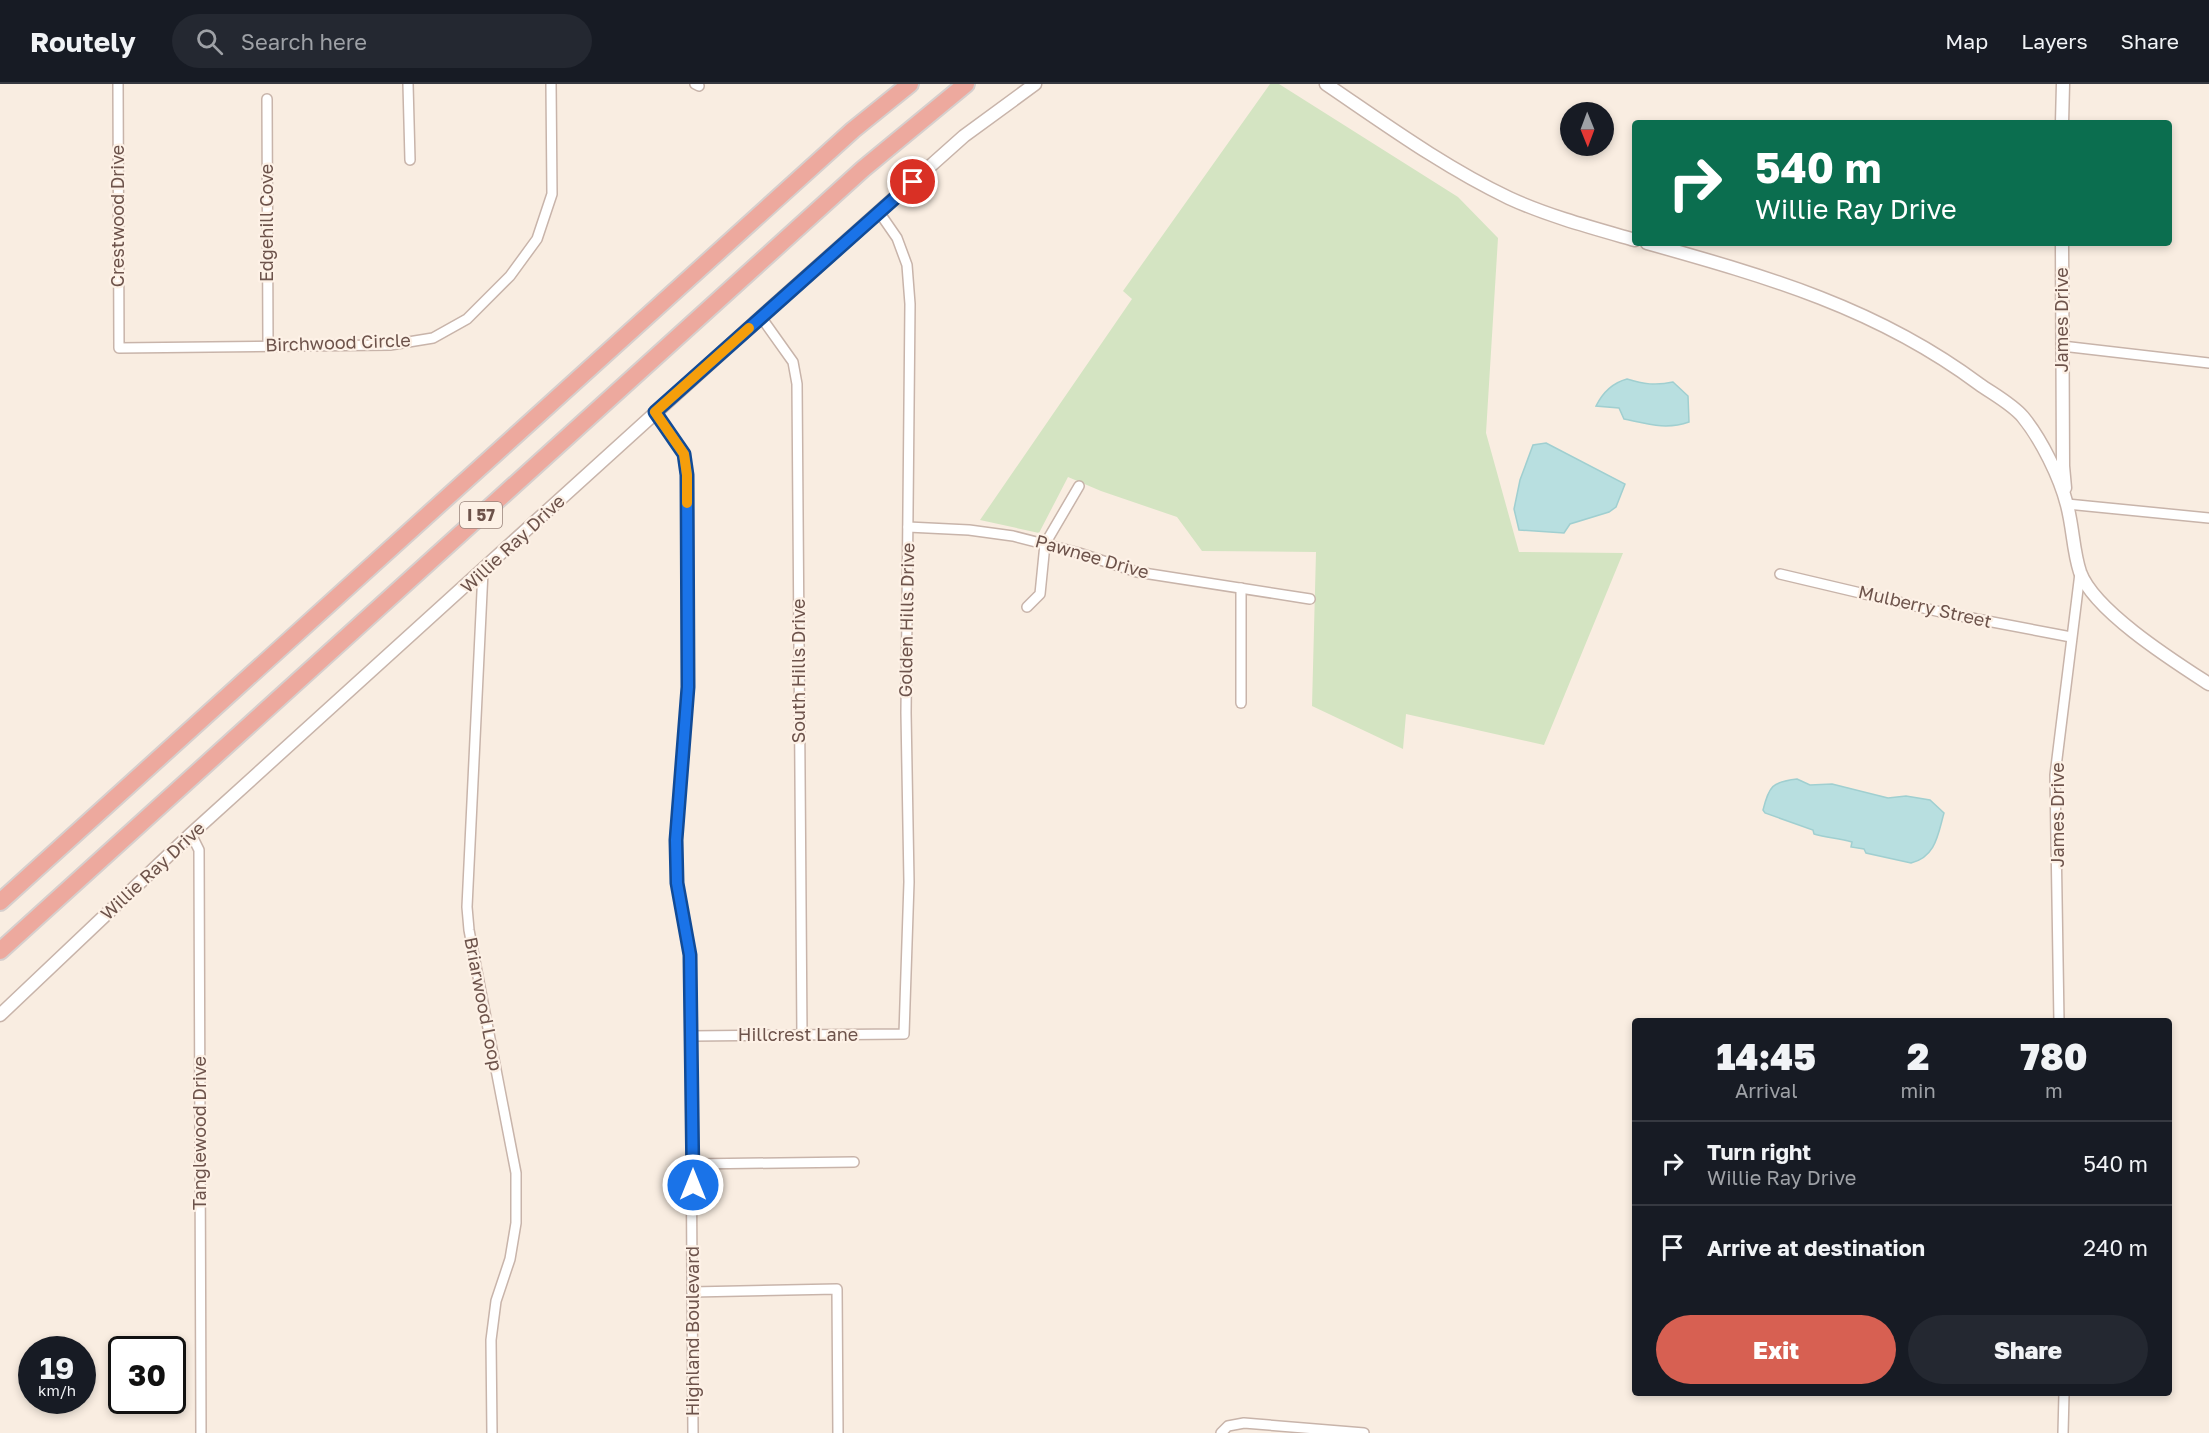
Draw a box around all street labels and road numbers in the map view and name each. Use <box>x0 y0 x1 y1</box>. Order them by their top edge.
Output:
street label: Crestwood Drive <box>106 145 128 287</box>
street label: Edgehill Cove <box>255 164 277 282</box>
street label: James Drive <box>2050 267 2072 373</box>
street label: Birchwood Circle <box>265 328 411 356</box>
street label: Willie Ray Drive <box>456 489 569 597</box>
road number: I 57 <box>460 502 502 528</box>
street label: Pawnee Drive <box>1033 529 1152 583</box>
street label: Golden Hills Drive <box>894 542 918 698</box>
street label: Mulberry Street <box>1856 580 1994 632</box>
street label: South Hills Drive <box>787 599 809 743</box>
street label: James Drive <box>2046 762 2068 868</box>
street label: Willie Ray Drive <box>96 816 209 924</box>
street label: Briarwood Loop <box>460 935 508 1073</box>
street label: Hillcrest Lane <box>738 1023 858 1045</box>
street label: Tanglewood Drive <box>188 1056 210 1210</box>
street label: Highland Boulevard <box>681 1246 703 1416</box>

